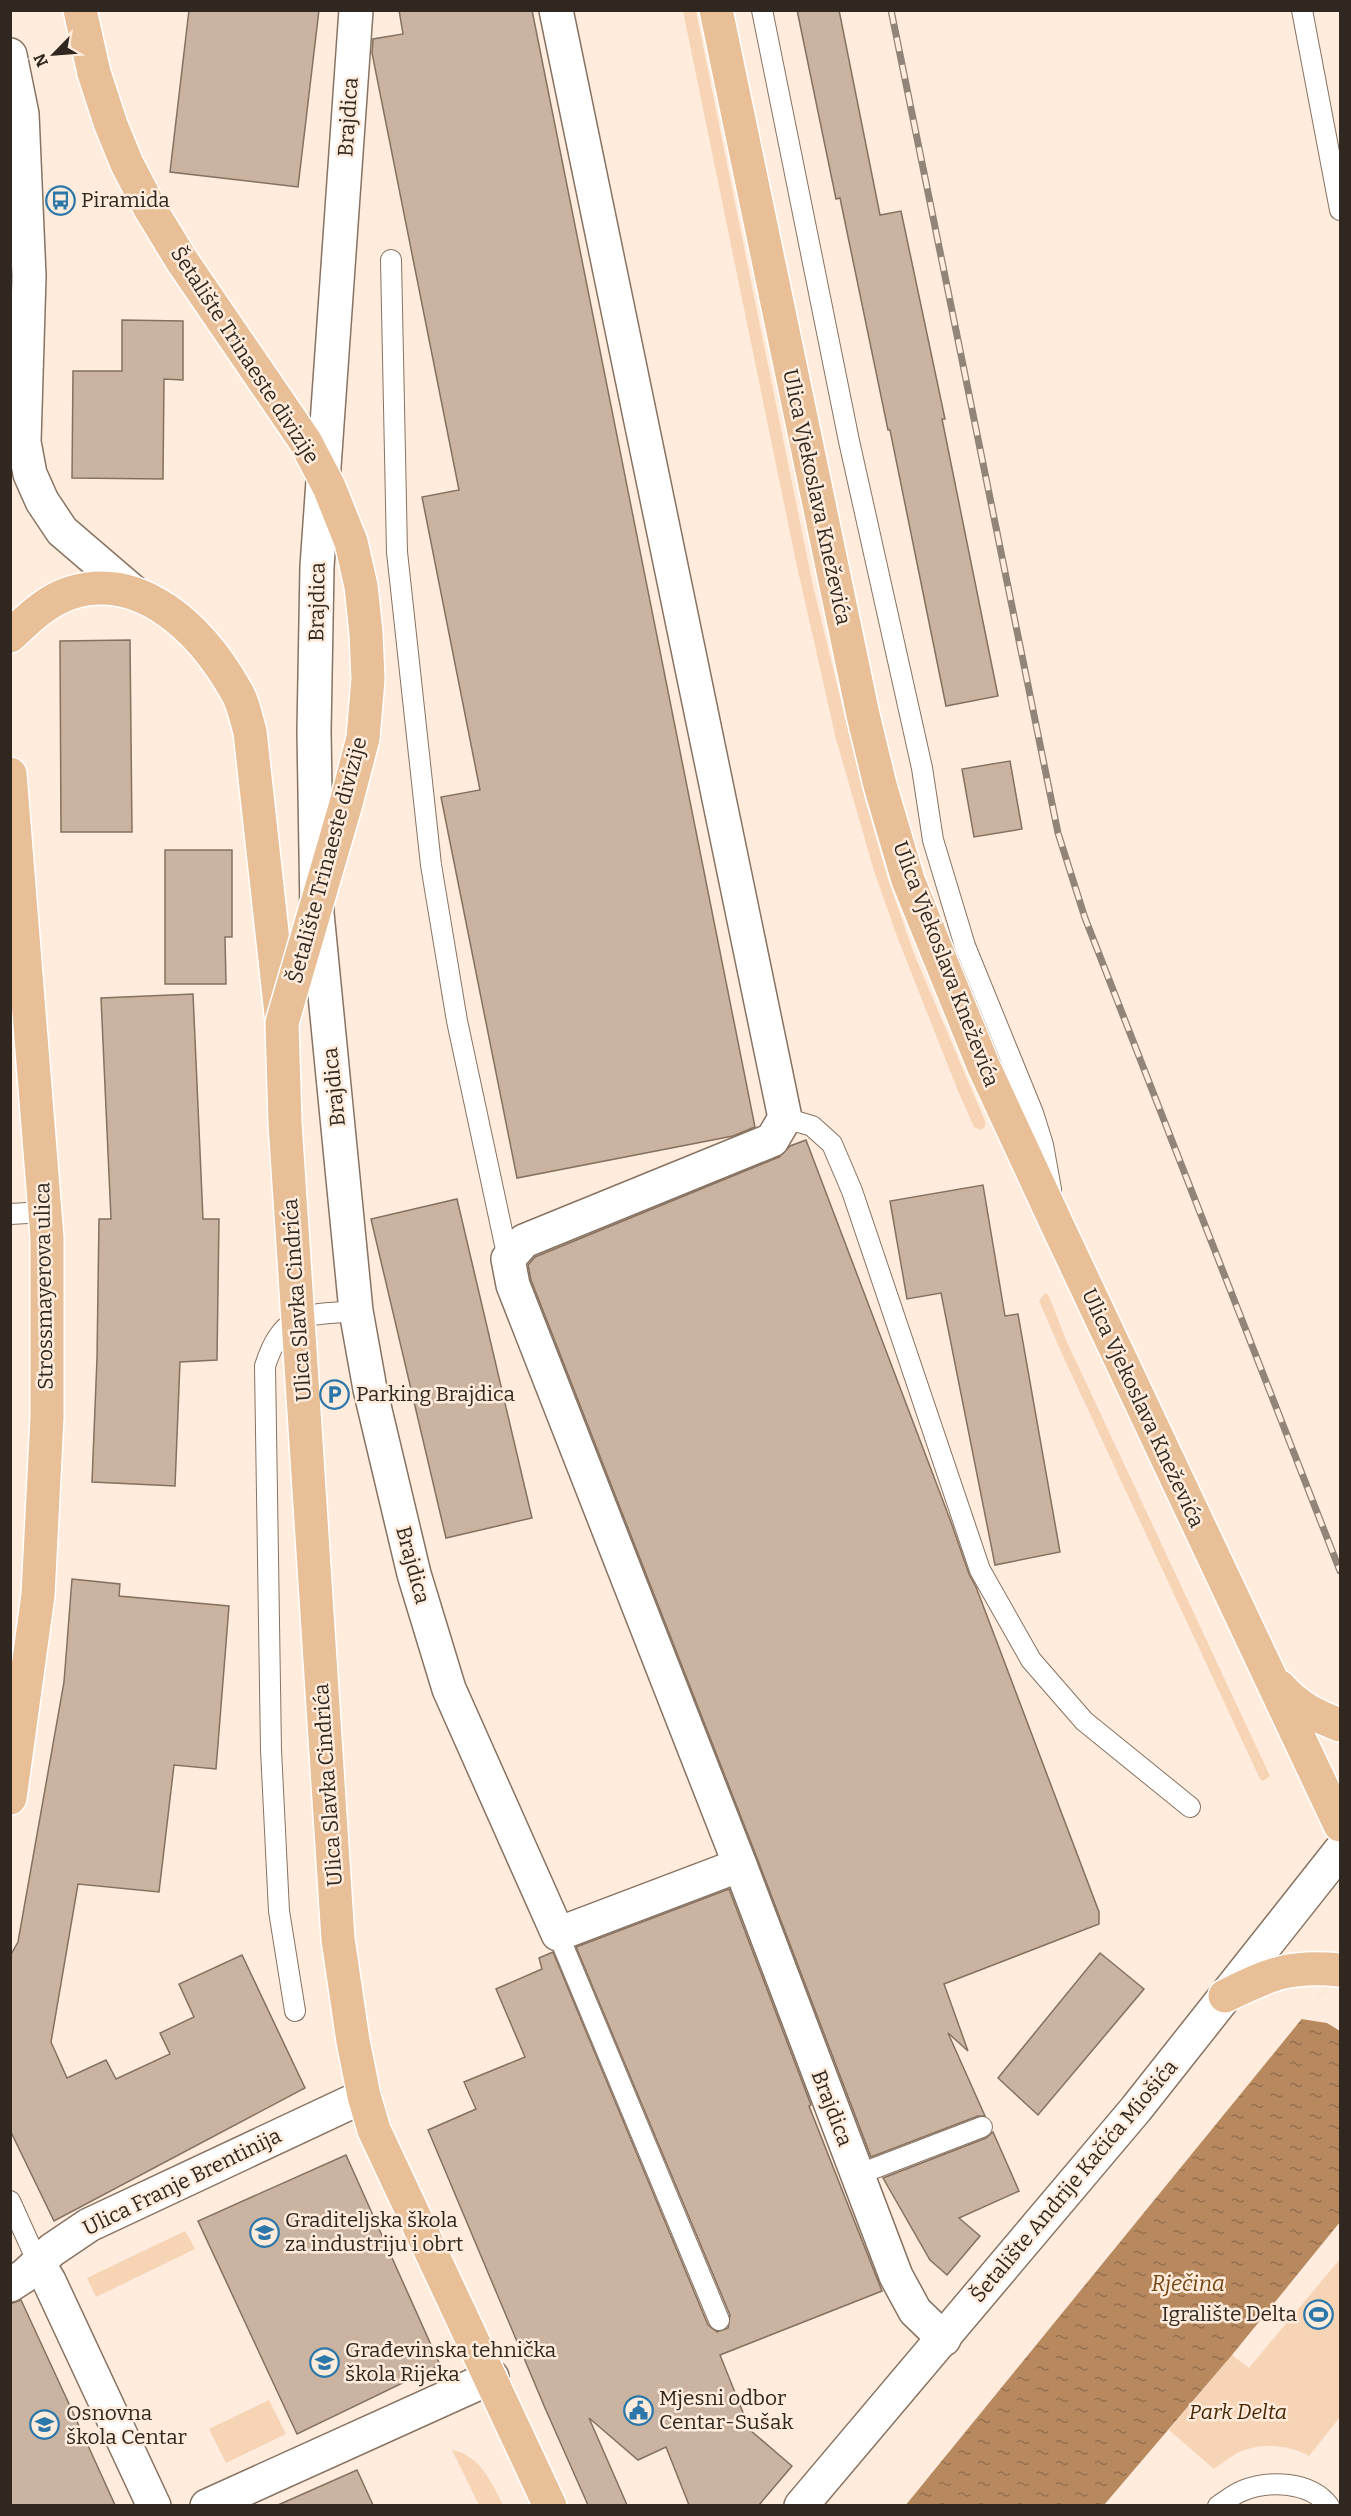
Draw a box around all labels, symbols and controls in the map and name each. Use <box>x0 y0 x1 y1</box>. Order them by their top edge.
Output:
north arrow <box>24 24 84 84</box>
text: N <box>30 51 52 70</box>
street label: Brajdica <box>332 76 364 158</box>
bus stop icon: Piramida <box>44 184 76 216</box>
place label: Piramida <box>81 187 170 213</box>
street label: Šetalište Trinaeste divizije <box>165 242 325 468</box>
street label: Ulica Vjekoslava Kneževića <box>777 367 857 628</box>
street label: Brajdica <box>303 562 331 642</box>
street label: Šetalište Trinaeste divizije <box>282 734 372 986</box>
street label: Ulica Vjekoslava Kneževića <box>887 838 1005 1091</box>
street label: Brajdica <box>317 1046 351 1128</box>
street label: Strossmayerova ulica <box>29 1181 59 1390</box>
street label: Ulica Slavka Cindrića <box>277 1197 317 1402</box>
street label: Ulica Vjekoslava Kneževića <box>1076 1284 1210 1532</box>
parking icon: Parking Brajdica <box>319 1378 351 1410</box>
place label: Parking Brajdica <box>356 1381 515 1407</box>
street label: Brajdica <box>390 1523 436 1607</box>
street label: Ulica Slavka Cindrića <box>308 1682 348 1887</box>
street label: Šetalište Andrije Kačića Miošića <box>965 2054 1184 2308</box>
street label: Brajdica <box>806 2066 859 2150</box>
street label: Ulica Franje Brentinija <box>78 2122 286 2241</box>
place label: Graditeljska škola za industriju i obrt <box>285 2207 464 2257</box>
school or university icon: Graditeljska škola za industriju i obrt <box>248 2216 280 2248</box>
water label: Rječina <box>1151 2270 1225 2297</box>
sports icon: Igralište Delta <box>1302 2298 1334 2330</box>
place label: Igralište Delta <box>1161 2301 1298 2327</box>
place label: Građevinska tehnička škola Rijeka <box>345 2337 557 2387</box>
school or university icon: Građevinska tehnička škola Rijeka <box>308 2346 340 2378</box>
place label: Mjesni odbor Centar-Sušak <box>659 2385 794 2435</box>
public building icon: Mjesni odbor Centar-Sušak <box>622 2394 654 2426</box>
park label: Park Delta <box>1189 2399 1287 2425</box>
place label: Osnovna škola Centar <box>66 2400 187 2450</box>
school or university icon: Osnovna škola Centar <box>29 2409 61 2441</box>

